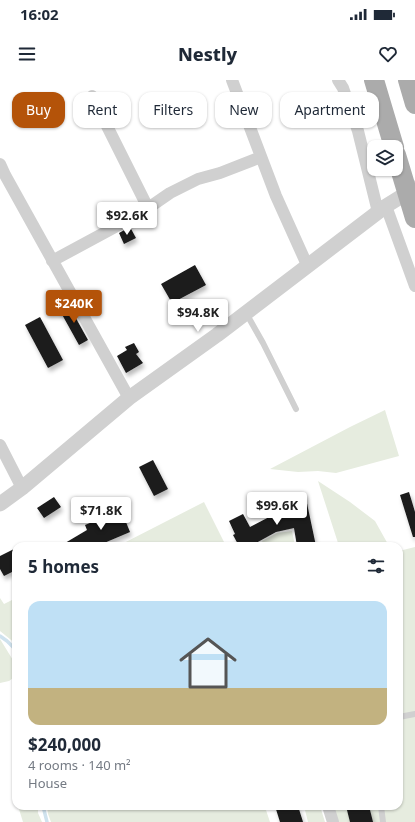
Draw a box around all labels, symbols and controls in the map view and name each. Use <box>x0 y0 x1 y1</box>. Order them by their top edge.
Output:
text: 16:02 <box>20 4 59 24</box>
text: Nestly <box>178 42 237 66</box>
icon: menu <box>16 43 38 65</box>
icon: heart <box>377 43 399 65</box>
chip: Buy <box>12 92 65 128</box>
chip: Rent <box>73 92 131 128</box>
chip: Filters <box>139 92 207 128</box>
chip: New <box>215 92 272 128</box>
chip: Apartment <box>280 92 379 128</box>
map controls <box>367 140 403 176</box>
button: layers <box>367 140 403 176</box>
pin: $92.6K <box>94 202 160 236</box>
text: $92.6K <box>106 206 148 224</box>
pin: $240K <box>46 290 102 324</box>
text: $240K <box>55 294 93 312</box>
pin: $94.8K <box>165 299 231 333</box>
text: $94.8K <box>177 303 219 321</box>
pin: $99.6K <box>244 492 310 526</box>
text: $99.6K <box>256 496 298 514</box>
pin: $71.8K <box>68 497 134 531</box>
text: $71.8K <box>80 501 122 519</box>
text: 5 homes <box>28 555 99 578</box>
icon: filters <box>365 555 387 577</box>
icon: home <box>172 627 244 699</box>
text: $240,000 <box>28 733 101 756</box>
text: 4 rooms · 140 m² <box>28 756 131 774</box>
text: House <box>28 774 67 792</box>

